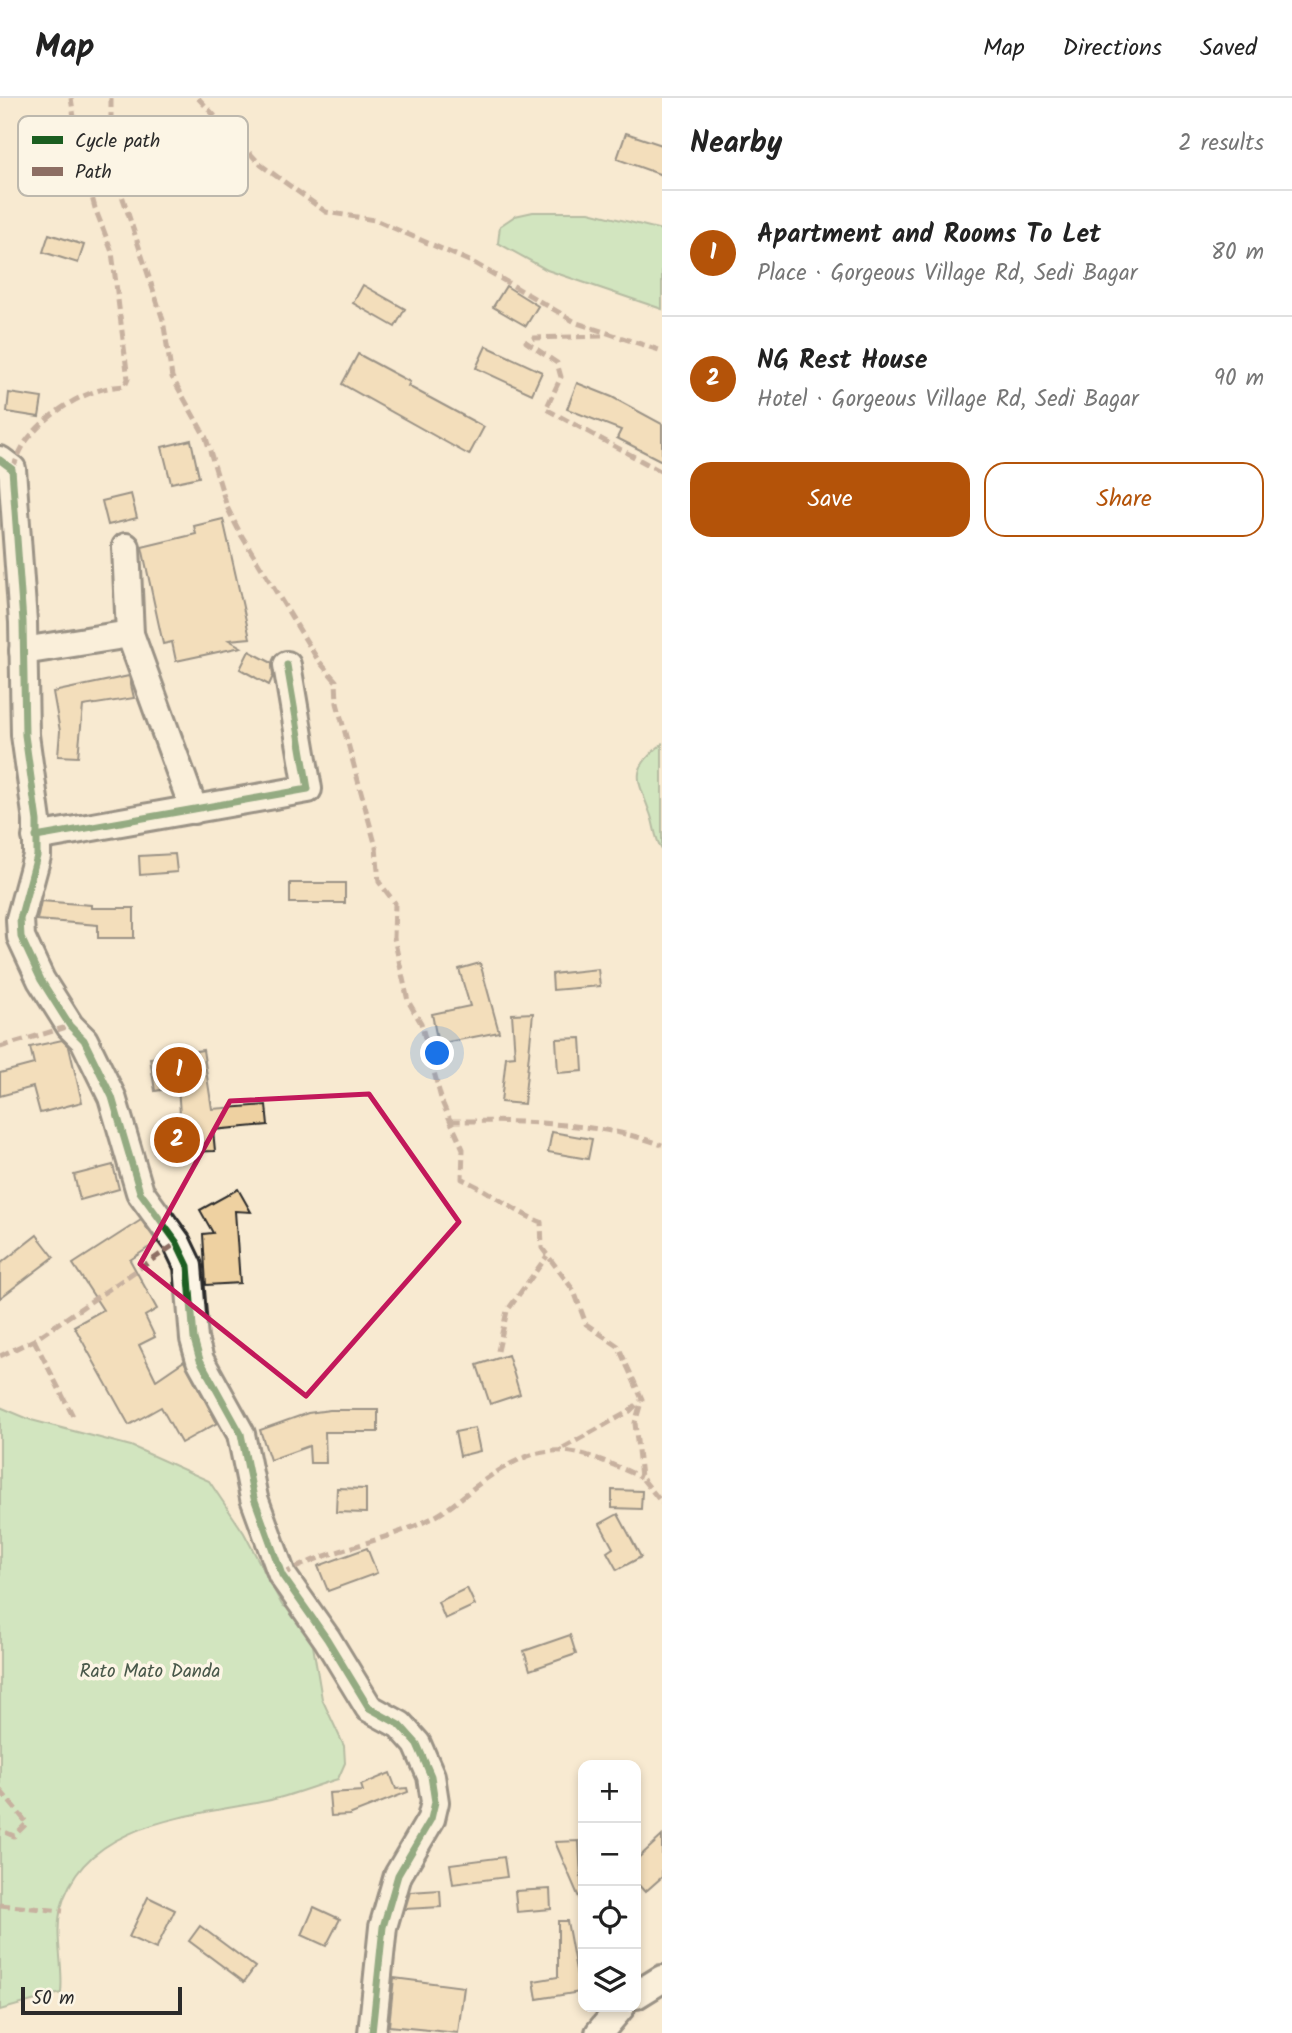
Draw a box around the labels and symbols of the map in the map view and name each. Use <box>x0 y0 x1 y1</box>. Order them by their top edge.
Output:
legend <box>18 116 248 196</box>
text: Cycle path <box>75 127 160 157</box>
text: Path <box>75 158 112 188</box>
your location <box>420 1036 454 1070</box>
pin: 1 <box>156 1044 202 1096</box>
pin: 2 <box>154 1114 200 1166</box>
park label: Rato Mato Danda <box>80 1657 220 1687</box>
scale bar <box>21 1984 182 2016</box>

